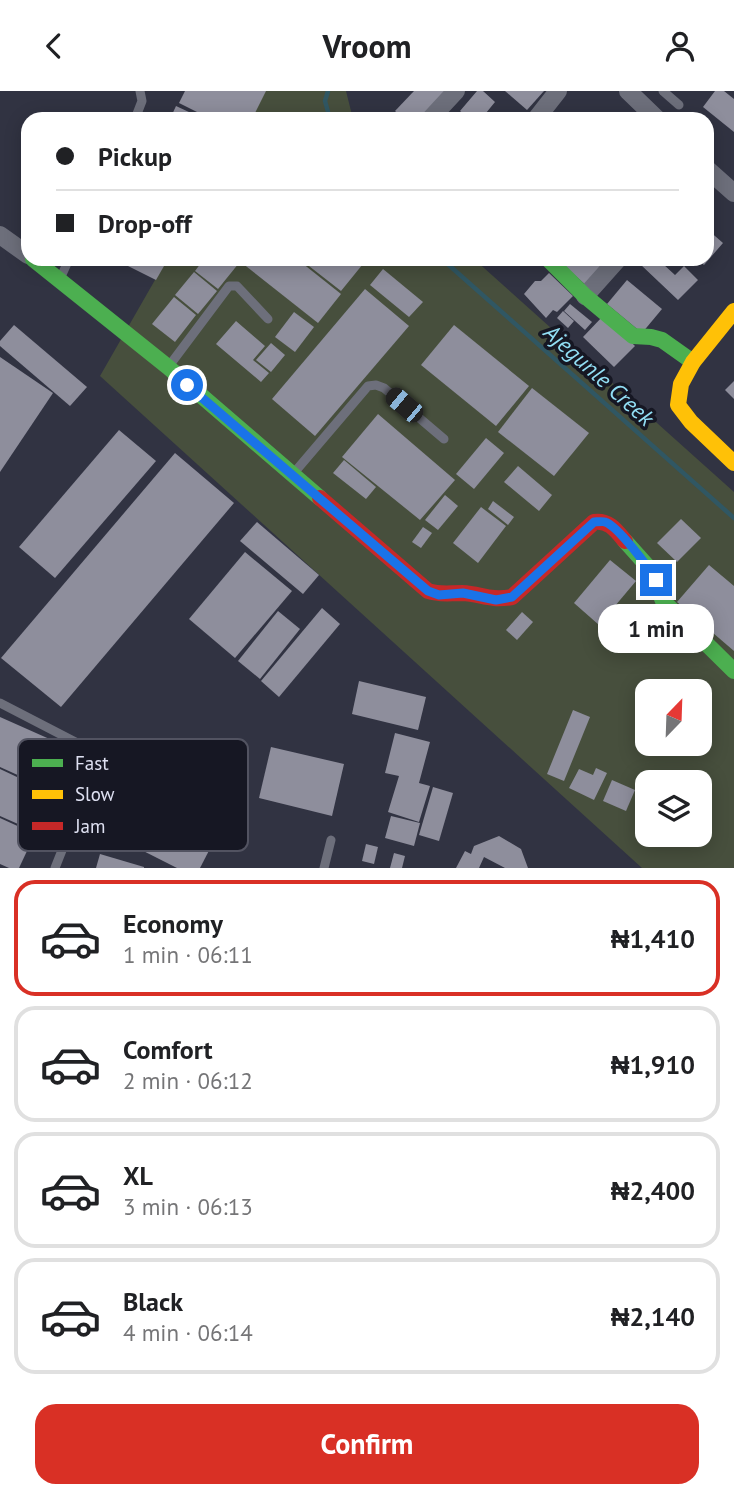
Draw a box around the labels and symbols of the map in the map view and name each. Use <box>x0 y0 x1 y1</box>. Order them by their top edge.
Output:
water label: Ajegunle Creek <box>537 317 662 433</box>
route start <box>171 369 203 401</box>
car <box>382 383 427 427</box>
route end <box>640 564 672 596</box>
callout: 1 min <box>598 605 714 653</box>
north arrow <box>635 679 712 756</box>
legend <box>18 739 248 851</box>
text: Fast <box>75 751 109 775</box>
text: Slow <box>75 782 115 806</box>
text: Jam <box>74 814 105 838</box>

